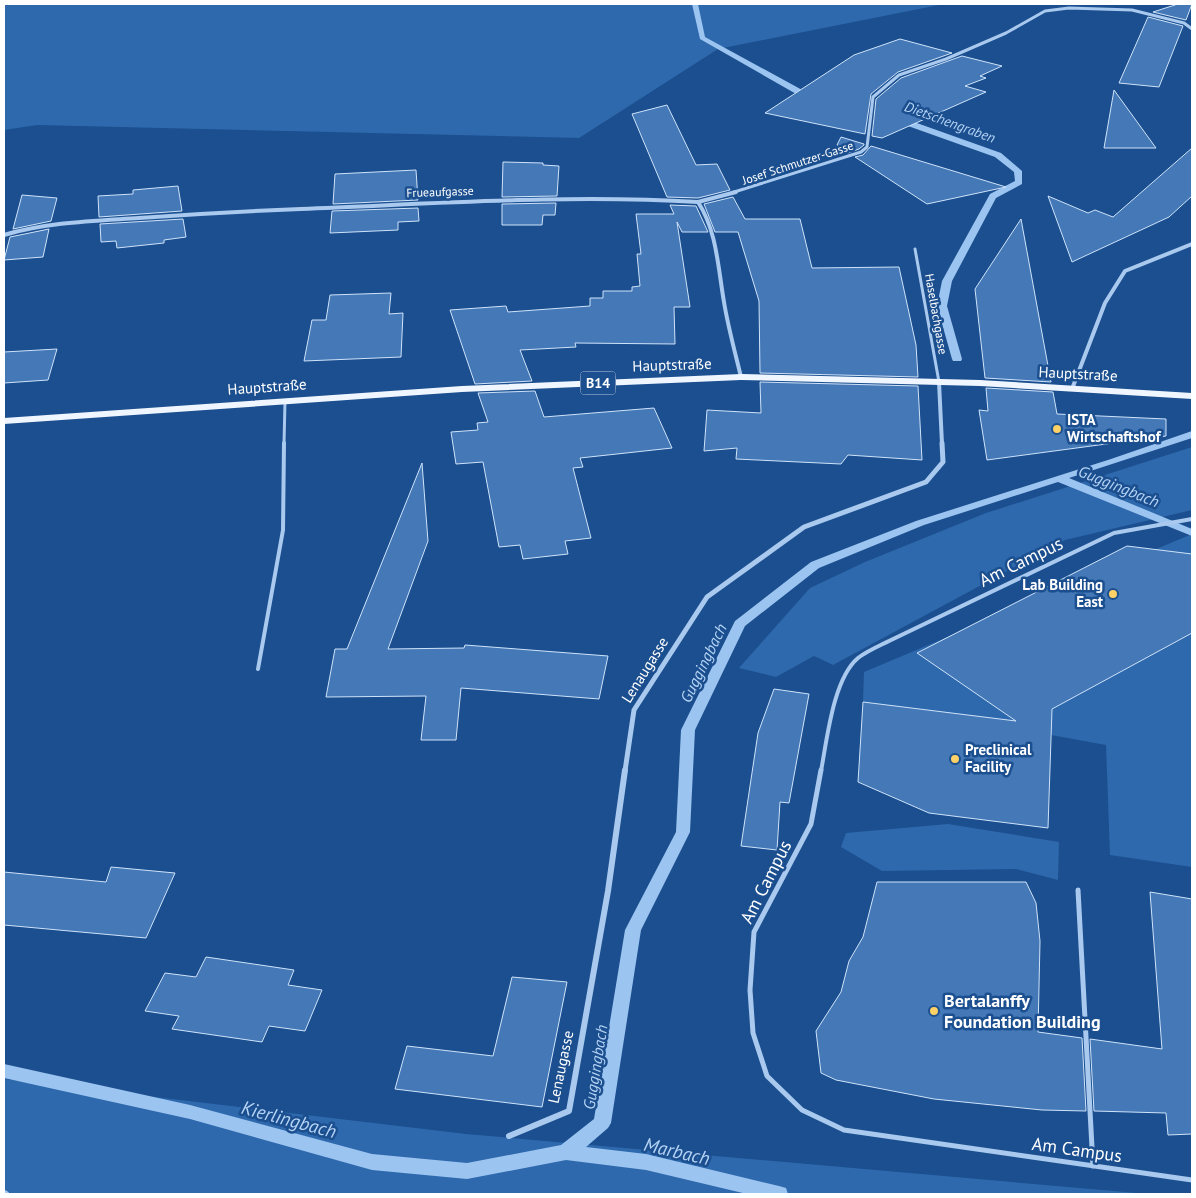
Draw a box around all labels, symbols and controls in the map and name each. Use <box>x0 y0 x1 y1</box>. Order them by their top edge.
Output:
water label: Dietschengraben <box>902 97 998 147</box>
street label: Josef Schmutzer-Gasse <box>739 137 855 188</box>
street label: Frueaufgasse <box>406 183 474 200</box>
street label: Haselbachgasse <box>922 272 951 355</box>
street label: Hauptstraße <box>632 354 712 375</box>
street label: Hauptstraße <box>1038 362 1118 385</box>
road number: B14 <box>580 372 616 394</box>
street label: Hauptstraße <box>227 374 307 399</box>
place label: ISTA Wirtschaftshof <box>1067 410 1162 446</box>
marker: ISTA Wirtschaftshof <box>1051 423 1063 435</box>
water label: Guggingbach <box>1076 461 1162 511</box>
street label: Am Campus <box>975 531 1066 592</box>
place label: Lab Building East <box>1022 575 1104 611</box>
marker: Lab Building East <box>1107 588 1119 600</box>
water label: Guggingbach <box>675 620 731 706</box>
street label: Lenaugasse <box>617 633 672 706</box>
place label: Preclinical Facility <box>965 740 1032 776</box>
marker: Preclinical Facility <box>949 753 961 765</box>
street label: Am Campus <box>735 836 796 927</box>
place label: Bertalanffy Foundation Building <box>944 989 1101 1033</box>
marker: Bertalanffy Foundation Building <box>928 1005 940 1017</box>
water label: Guggingbach <box>578 1023 612 1111</box>
street label: Lenaugasse <box>544 1029 577 1105</box>
water label: Kierlingbach <box>239 1095 339 1143</box>
water label: Marbach <box>642 1132 712 1170</box>
street label: Am Campus <box>1031 1132 1123 1167</box>

